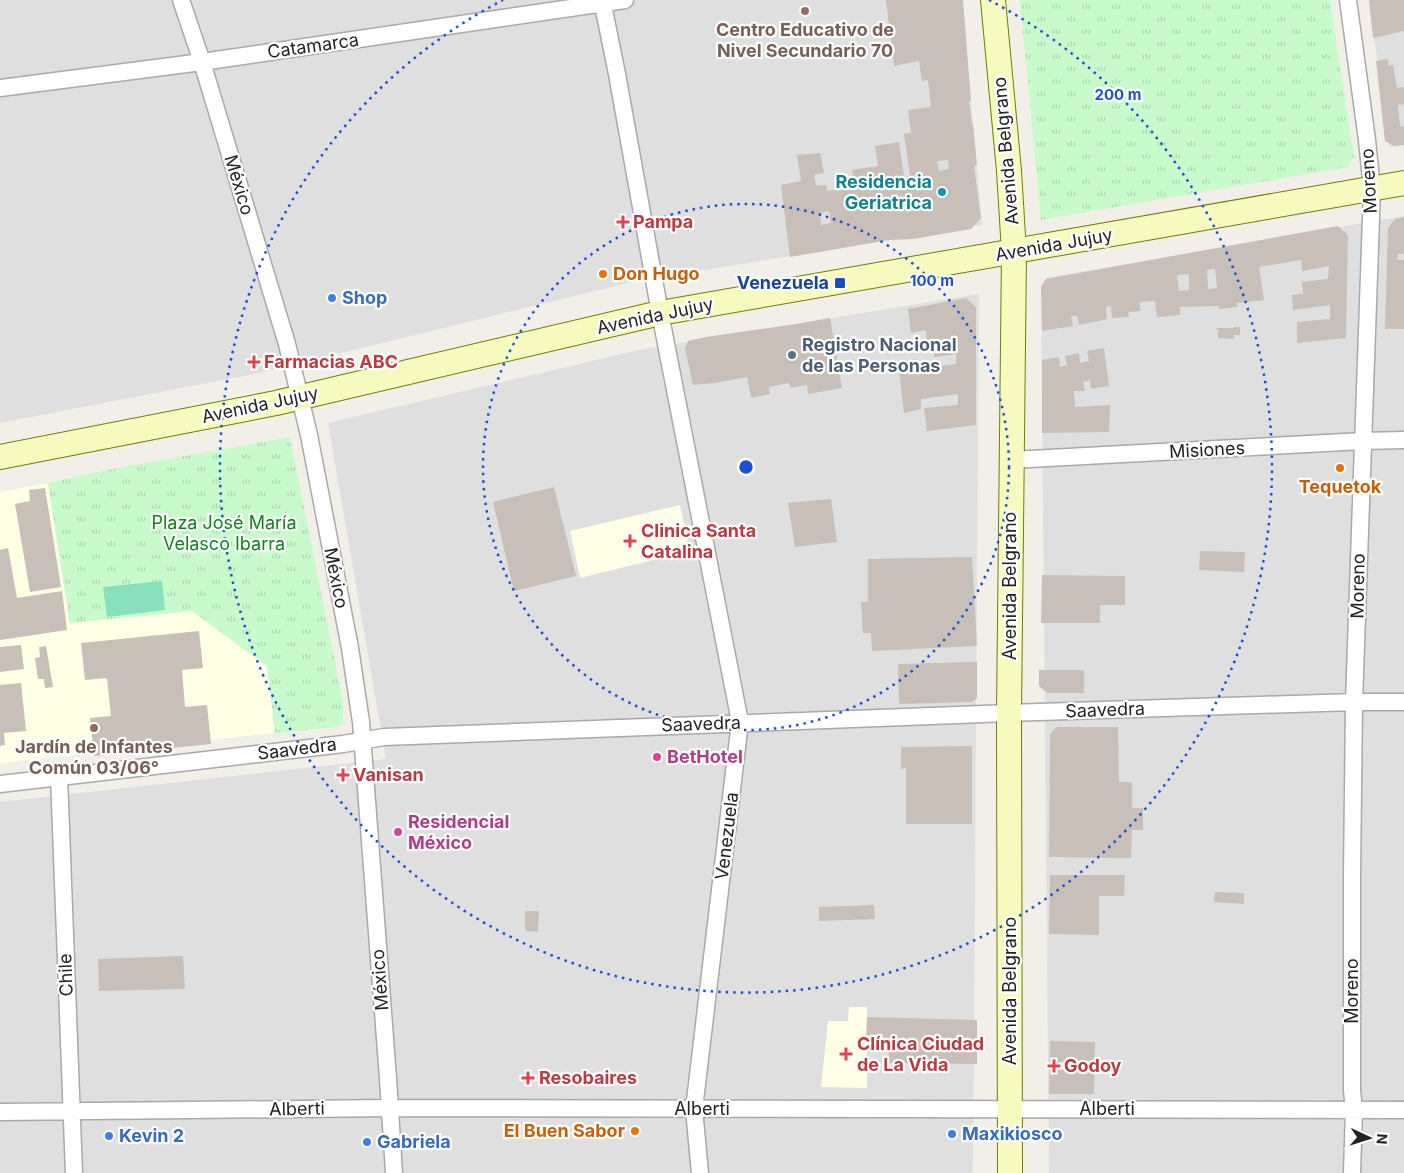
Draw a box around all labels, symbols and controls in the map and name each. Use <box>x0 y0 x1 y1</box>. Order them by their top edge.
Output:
marker: Centro Educativo de Nivel Secundario 70 <box>799 5 811 17</box>
place label: Centro Educativo de Nivel Secundario 70 <box>716 19 894 61</box>
street label: Catamarca <box>266 29 360 62</box>
street label: Avenida Belgrano <box>989 76 1022 226</box>
text: 200 m <box>1095 85 1141 104</box>
street label: Moreno <box>1356 148 1381 214</box>
street label: México <box>220 152 259 217</box>
place label: Residencia Geriatrica <box>836 171 932 213</box>
marker: Residencia Geriatrica <box>936 186 948 198</box>
place label: Pampa <box>633 211 693 232</box>
marker: Pampa <box>617 216 629 228</box>
street label: Avenida Jujuy <box>994 224 1114 265</box>
place label: Don Hugo <box>613 263 700 284</box>
marker: Don Hugo <box>597 268 609 280</box>
text: 100 m <box>910 271 954 290</box>
place label: Venezuela <box>737 272 829 293</box>
marker: Venezuela <box>833 276 847 290</box>
place label: Shop <box>342 287 387 308</box>
marker: Shop <box>326 292 338 304</box>
street label: Avenida Jujuy <box>595 293 715 338</box>
place label: Registro Nacional de las Personas <box>802 334 957 376</box>
marker: Registro Nacional de las Personas <box>786 349 798 361</box>
place label: Farmacias ABC <box>264 351 398 372</box>
marker: Farmacias ABC <box>248 356 260 368</box>
street label: Avenida Jujuy <box>200 382 320 427</box>
street label: Misiones <box>1169 437 1245 462</box>
centre of rings <box>737 458 755 476</box>
marker: Tequetok <box>1334 462 1346 474</box>
place label: Tequetok <box>1299 476 1382 497</box>
park label: Plaza José María Velasco Ibarra <box>151 512 297 554</box>
street label: Avenida Belgrano <box>999 512 1020 660</box>
place label: Clinica Santa Catalina <box>641 520 756 562</box>
marker: Clinica Santa Catalina <box>623 534 637 548</box>
street label: México <box>320 546 353 610</box>
street label: Moreno <box>1346 553 1369 619</box>
street label: Saavedra <box>1065 698 1145 721</box>
street label: Saavedra <box>661 712 741 735</box>
marker: Jardín de Infantes Común 03/06° <box>88 722 100 734</box>
street label: Saavedra <box>256 733 338 764</box>
place label: Jardín de Infantes Común 03/06° <box>15 736 173 778</box>
place label: BetHotel <box>667 746 743 767</box>
marker: BetHotel <box>651 751 663 763</box>
place label: Vanisan <box>353 764 424 785</box>
marker: Vanisan <box>337 769 349 781</box>
street label: Venezuela <box>711 791 742 881</box>
place label: Residencial México <box>408 811 509 853</box>
marker: Residencial México <box>392 826 404 838</box>
street label: Avenida Belgrano <box>999 917 1020 1065</box>
street label: México <box>367 949 392 1012</box>
street label: Chile <box>54 953 77 997</box>
street label: Moreno <box>1341 958 1362 1024</box>
place label: Clínica Ciudad de La Vida <box>857 1033 984 1075</box>
marker: Clínica Ciudad de La Vida <box>839 1047 853 1061</box>
place label: Godoy <box>1064 1055 1122 1076</box>
marker: Godoy <box>1048 1060 1060 1072</box>
place label: Resobaires <box>539 1067 637 1088</box>
marker: Resobaires <box>521 1071 535 1085</box>
street label: Alberti <box>269 1098 325 1119</box>
street label: Alberti <box>674 1098 730 1119</box>
street label: Alberti <box>1079 1098 1135 1119</box>
north arrow <box>1344 1113 1394 1163</box>
place label: El Buen Sabor <box>504 1120 625 1141</box>
place label: Maxikiosco <box>962 1123 1063 1144</box>
place label: Kevin 2 <box>119 1125 184 1146</box>
marker: El Buen Sabor <box>629 1125 641 1137</box>
marker: Maxikiosco <box>946 1128 958 1140</box>
marker: Kevin 2 <box>103 1130 115 1142</box>
place label: Gabriela <box>377 1131 451 1152</box>
text: N <box>1374 1133 1391 1145</box>
marker: Gabriela <box>361 1136 373 1148</box>

